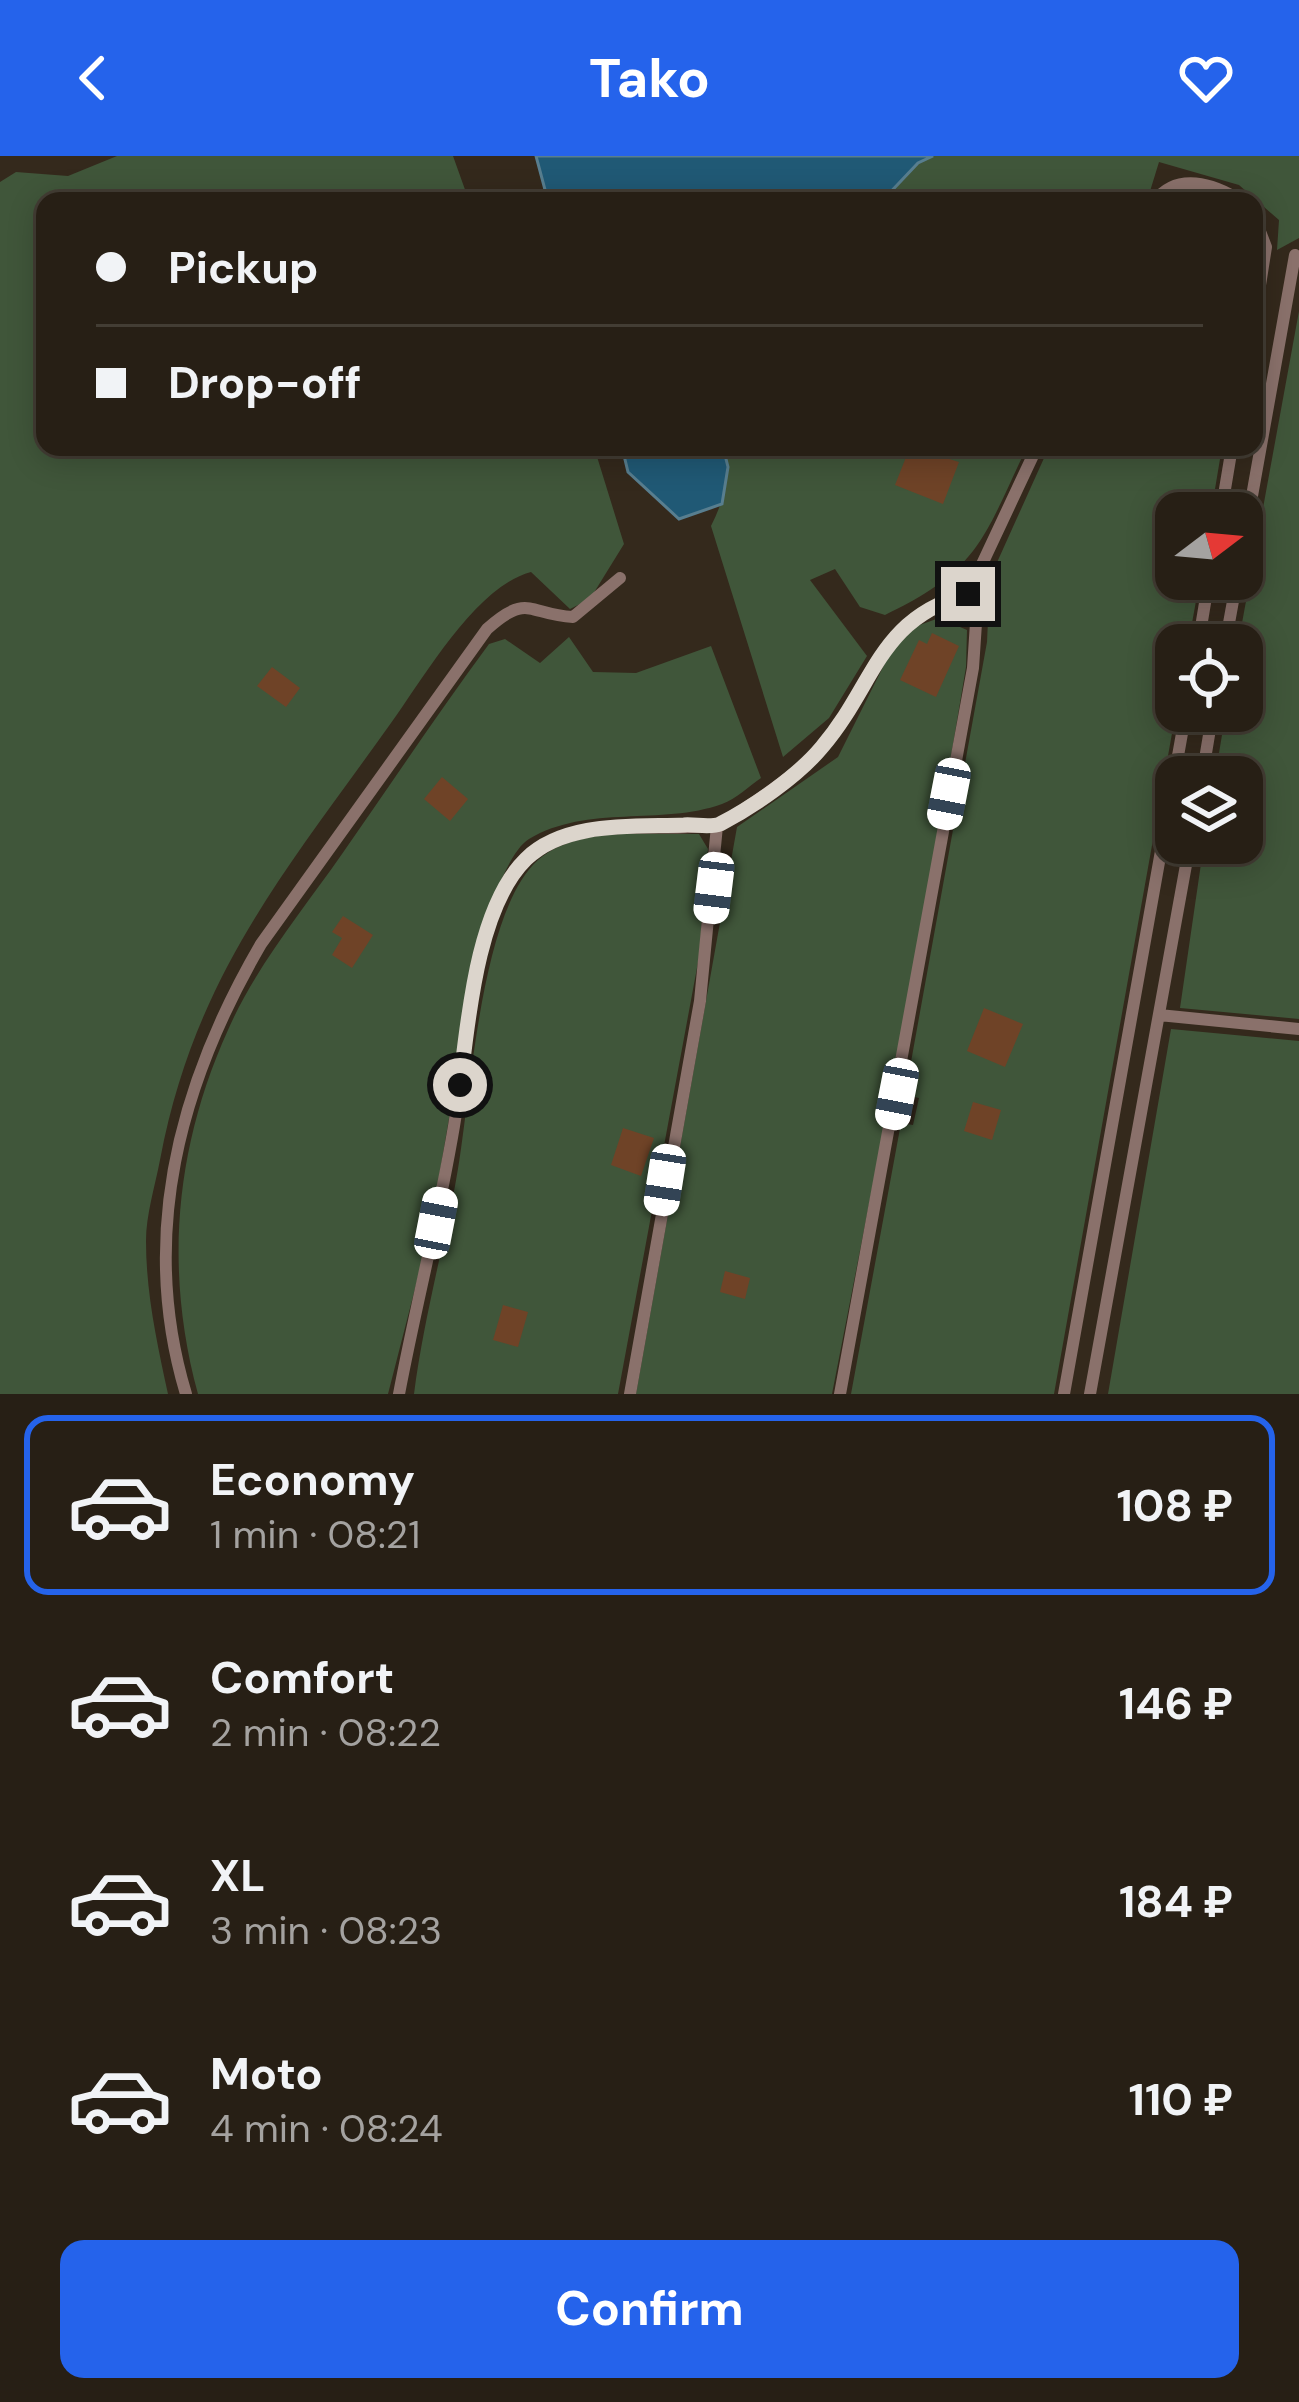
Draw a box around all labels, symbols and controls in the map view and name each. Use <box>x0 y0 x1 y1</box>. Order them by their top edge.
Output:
text: Tako <box>589 43 710 114</box>
icon: back <box>60 45 126 111</box>
icon: heart <box>1173 45 1239 111</box>
text: Pickup <box>168 238 318 297</box>
text: Drop-off <box>168 353 362 412</box>
north arrow <box>1155 492 1263 600</box>
map controls <box>1155 492 1263 864</box>
route end <box>941 567 995 621</box>
button: locate <box>1155 624 1263 732</box>
car <box>924 755 974 833</box>
button: layers <box>1155 756 1263 864</box>
car <box>692 850 736 926</box>
car <box>872 1055 922 1133</box>
route start <box>433 1058 487 1112</box>
car <box>642 1142 688 1218</box>
car <box>411 1184 461 1262</box>
text: Economy <box>210 1450 415 1509</box>
icon: car <box>66 1451 174 1559</box>
text: 108 ₽ <box>1116 1476 1233 1535</box>
text: 1 min · 08:21 <box>210 1509 420 1560</box>
text: Comfort <box>210 1648 394 1707</box>
icon: car <box>66 1649 174 1757</box>
text: 146 ₽ <box>1119 1674 1233 1733</box>
text: 2 min · 08:22 <box>210 1707 441 1758</box>
text: XL <box>210 1846 265 1905</box>
icon: car <box>66 1847 174 1955</box>
text: 184 ₽ <box>1119 1872 1233 1931</box>
text: 3 min · 08:23 <box>210 1905 442 1956</box>
text: Moto <box>210 2044 323 2103</box>
icon: car <box>66 2045 174 2153</box>
text: 110 ₽ <box>1129 2070 1233 2129</box>
text: 4 min · 08:24 <box>210 2103 443 2154</box>
button: Confirm <box>60 2240 1239 2378</box>

